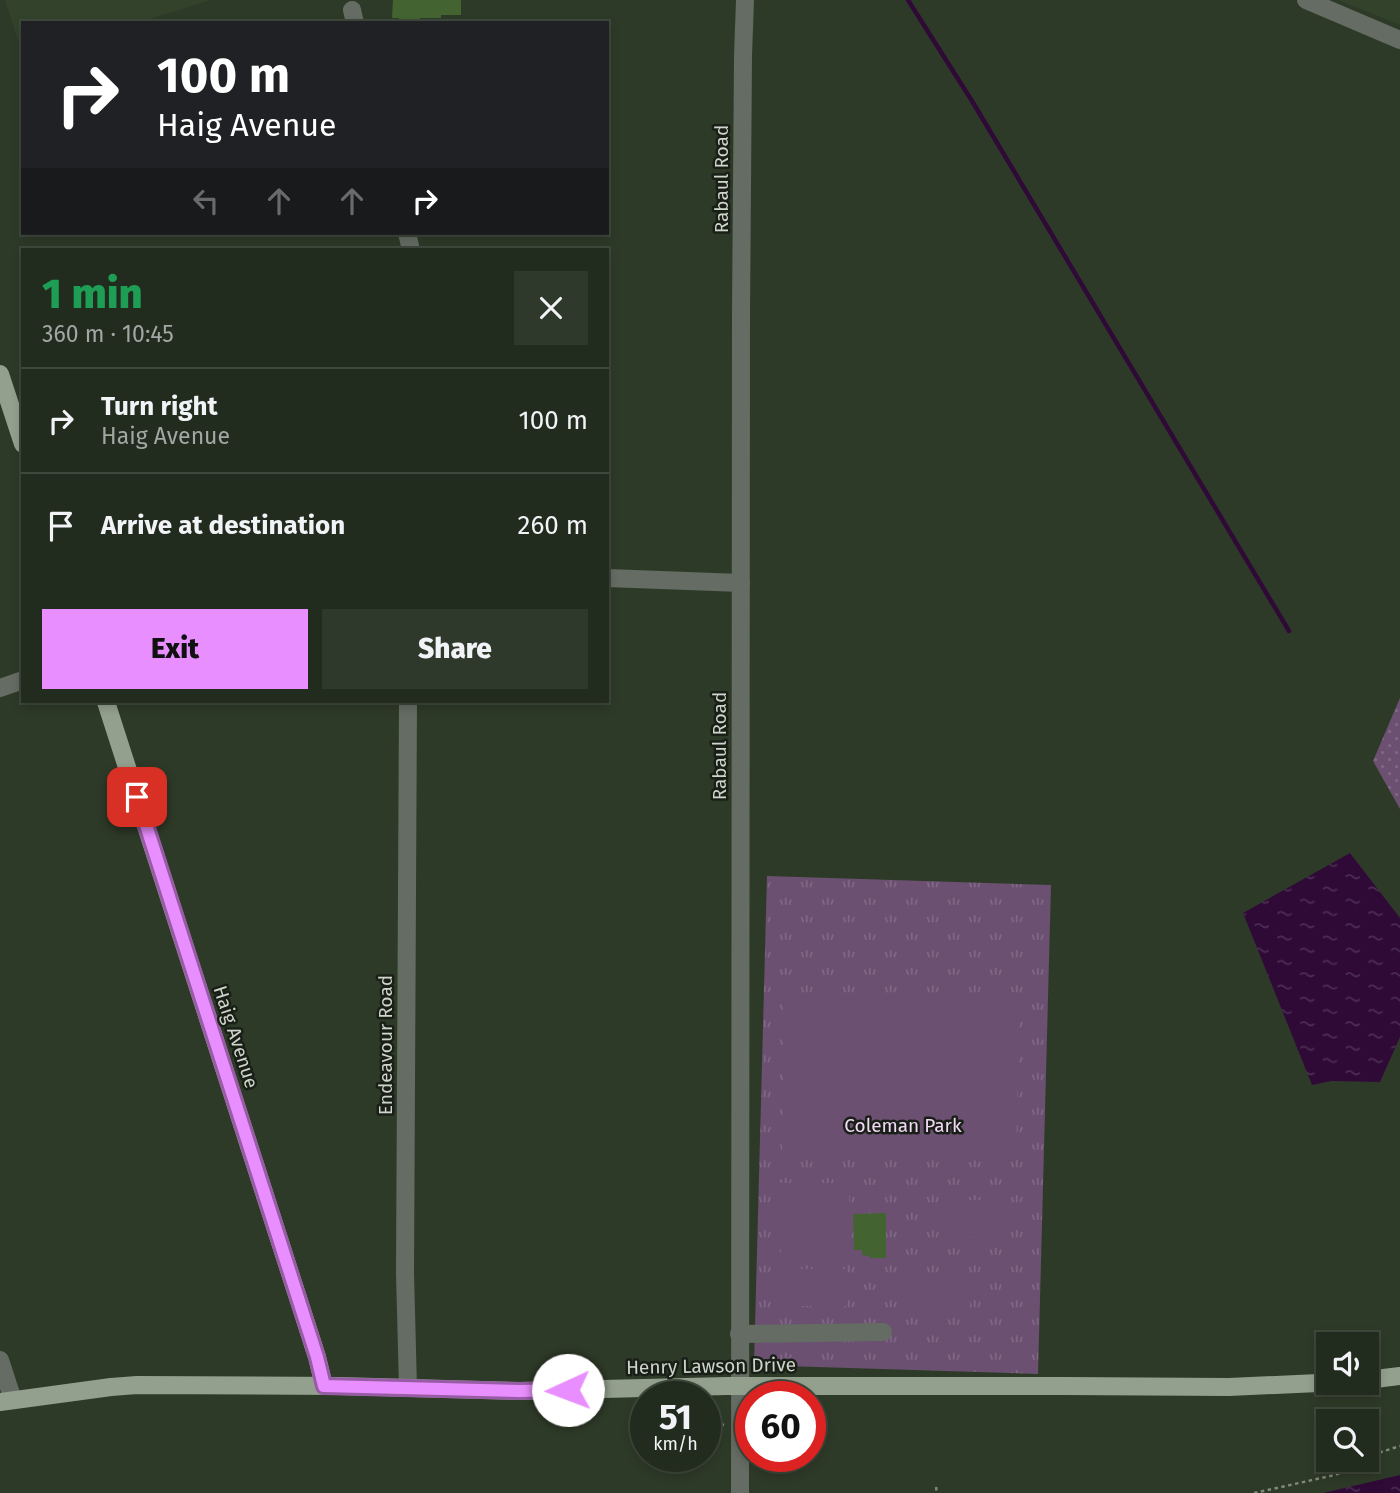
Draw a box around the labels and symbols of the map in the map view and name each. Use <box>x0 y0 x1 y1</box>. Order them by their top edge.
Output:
street label: Rabaul Road <box>710 125 733 233</box>
street label: Rabaul Road <box>708 692 731 800</box>
pin <box>107 767 167 827</box>
street label: Endeavour Road <box>374 975 397 1115</box>
street label: Haig Avenue <box>209 983 263 1091</box>
park label: Coleman Park <box>844 1114 962 1137</box>
position arrow <box>531 1353 605 1427</box>
street label: Henry Lawson Drive <box>626 1353 796 1379</box>
speed limit sign: 60 <box>735 1381 826 1472</box>

